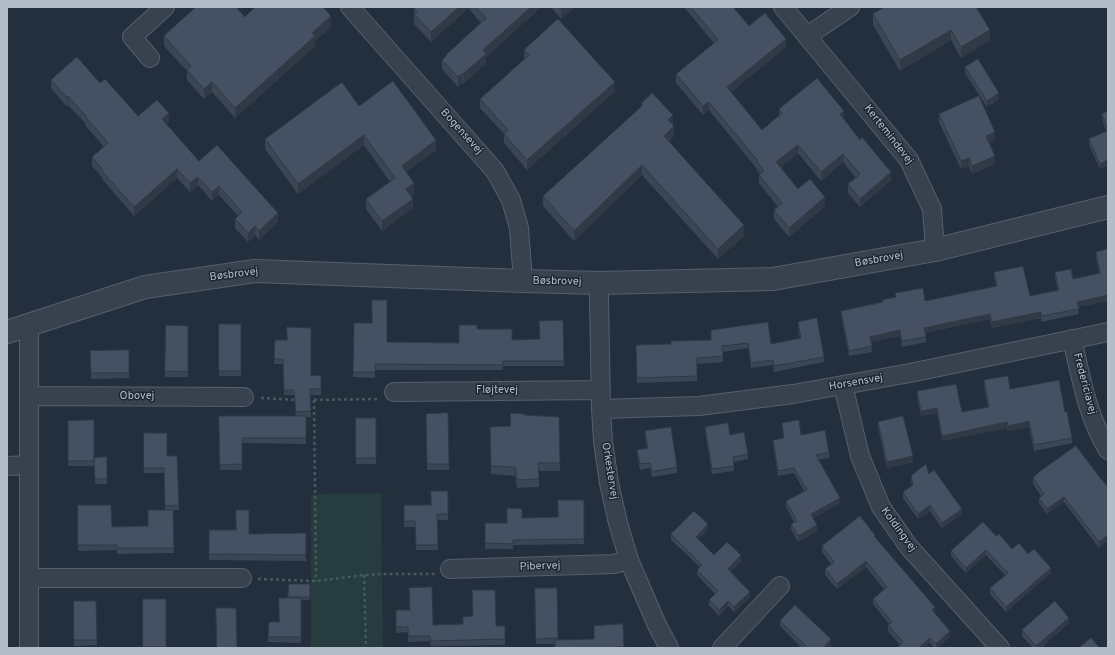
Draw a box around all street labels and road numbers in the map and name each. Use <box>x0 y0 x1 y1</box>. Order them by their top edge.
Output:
street label: Kertemindevej <box>861 103 915 167</box>
street label: Bogensevej <box>437 106 485 158</box>
street label: Bøsbrovej <box>854 249 904 271</box>
street label: Bøsbrovej <box>209 265 259 285</box>
street label: Bøsbrovej <box>532 275 582 289</box>
street label: Fredericiavej <box>1069 352 1099 416</box>
street label: Horsensvej <box>828 372 884 394</box>
street label: Fløjtevej <box>476 384 518 398</box>
street label: Obovej <box>120 390 154 404</box>
street label: Orkestervej <box>598 442 620 500</box>
street label: Koldingvej <box>877 505 919 555</box>
street label: Pibervej <box>519 560 561 574</box>

